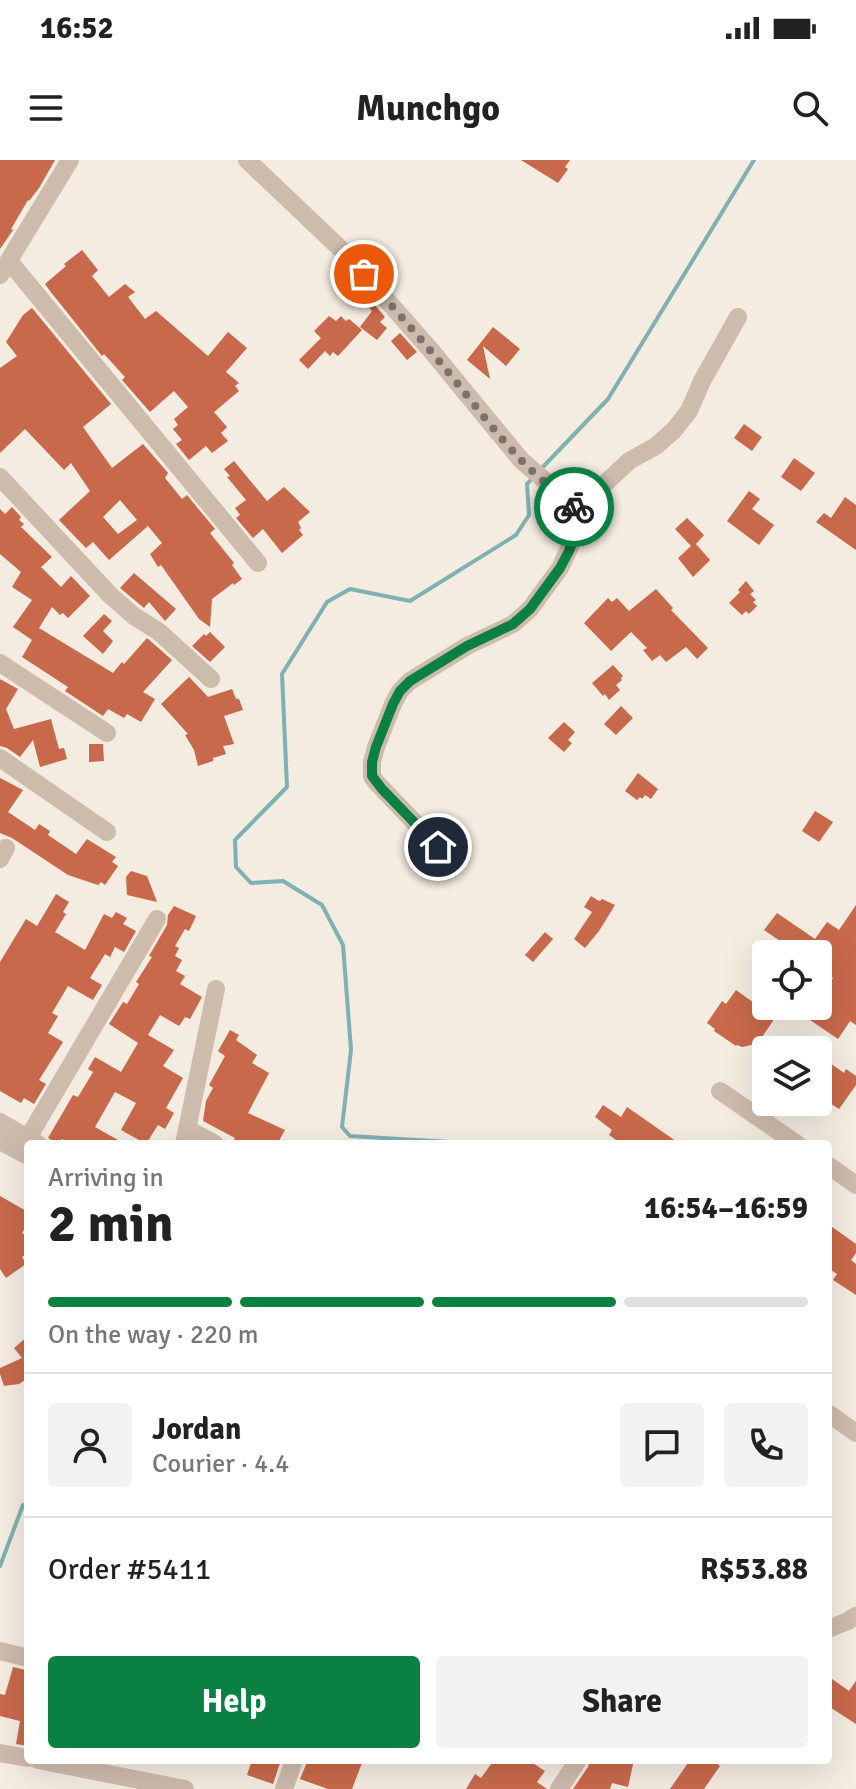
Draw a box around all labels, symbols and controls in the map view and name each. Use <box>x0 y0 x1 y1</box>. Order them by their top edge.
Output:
text: 16:52 <box>40 10 114 47</box>
icon: menu <box>24 86 68 130</box>
text: Munchgo <box>356 86 500 131</box>
icon: search <box>788 86 832 130</box>
pin <box>330 240 398 308</box>
icon: bag <box>342 252 386 296</box>
courier <box>534 467 614 547</box>
icon: bike <box>552 485 596 529</box>
pin <box>404 813 472 881</box>
icon: home <box>416 825 460 869</box>
map controls <box>752 940 832 1116</box>
button: locate <box>752 940 832 1020</box>
button: layers <box>752 1036 832 1116</box>
text: Arriving in <box>48 1162 164 1194</box>
text: 16:54–16:59 <box>644 1190 808 1227</box>
text: 2 min <box>48 1192 174 1256</box>
text: On the way · 220 m <box>48 1319 258 1351</box>
button: person <box>48 1403 132 1487</box>
button: chat <box>620 1403 704 1487</box>
button: phone <box>724 1403 808 1487</box>
text: Jordan <box>152 1411 241 1448</box>
text: Courier · 4.4 <box>152 1448 289 1480</box>
text: Order #5411 <box>48 1551 211 1588</box>
text: R$53.88 <box>700 1551 808 1588</box>
button: Help <box>48 1656 420 1748</box>
button: Share <box>436 1656 808 1748</box>

